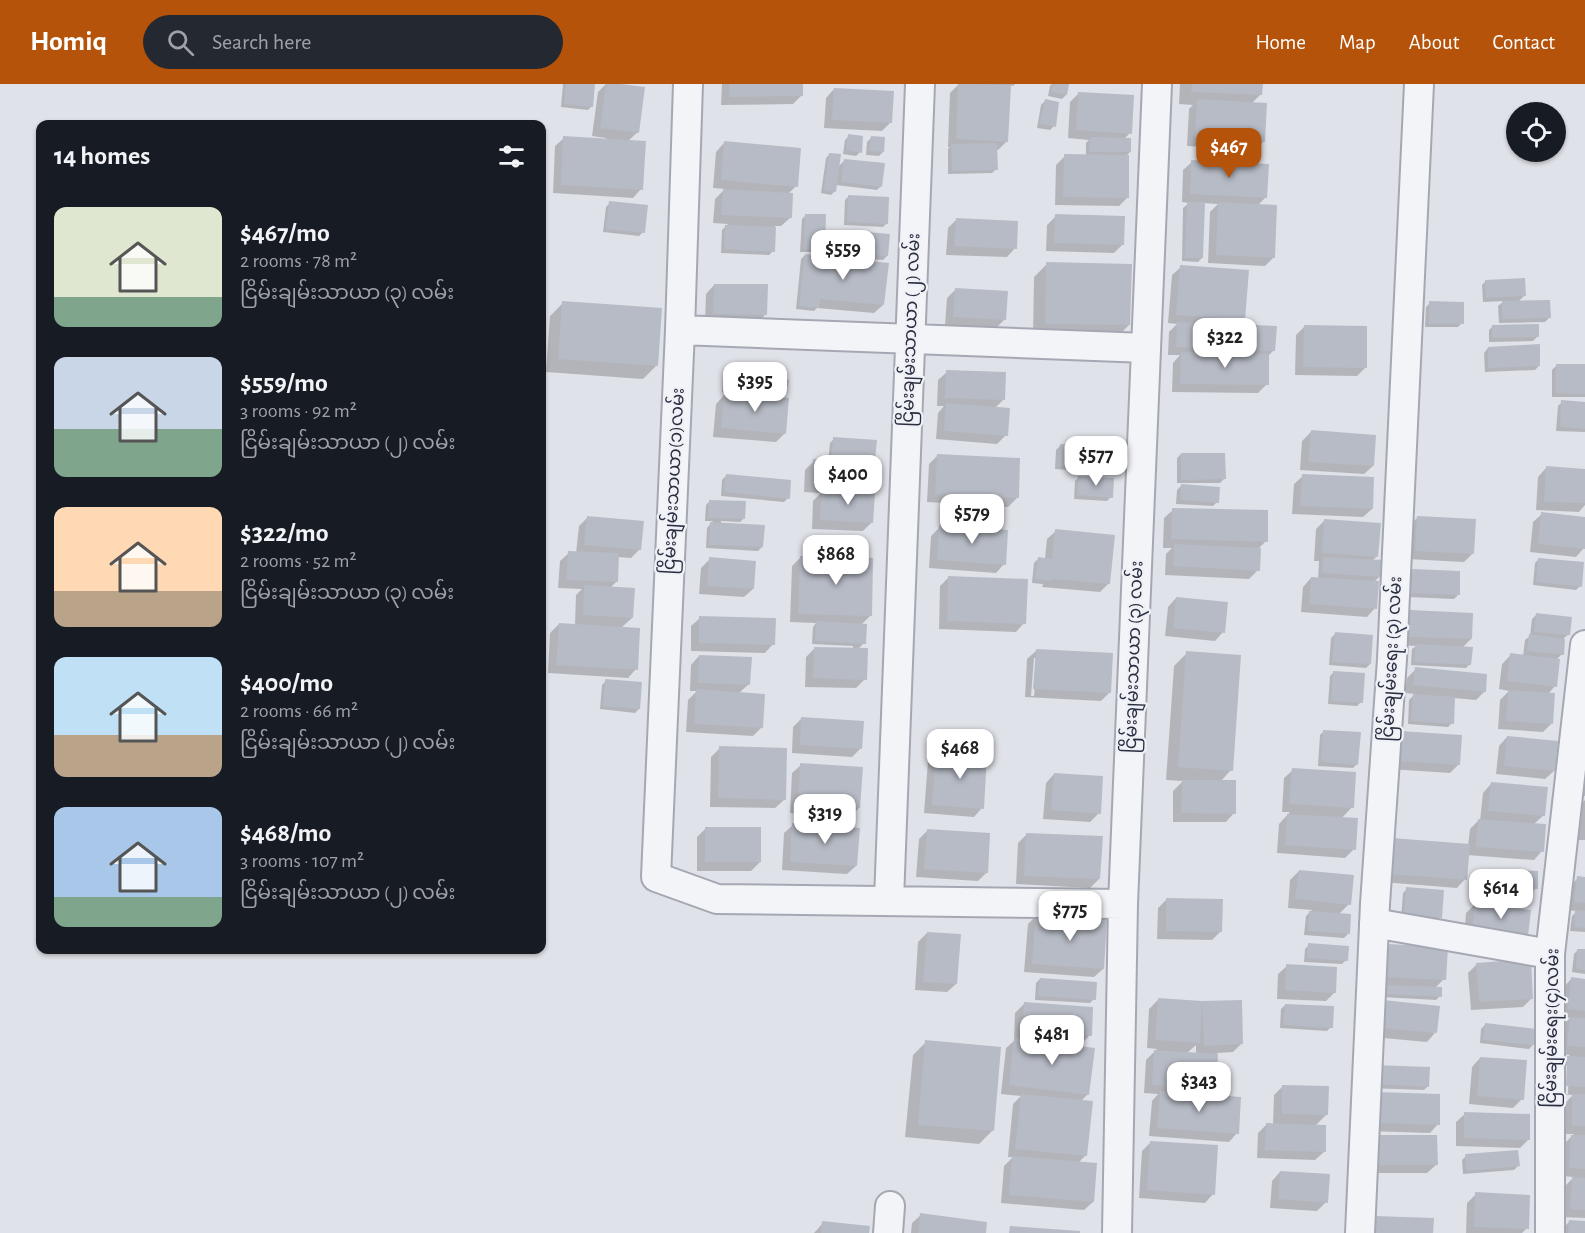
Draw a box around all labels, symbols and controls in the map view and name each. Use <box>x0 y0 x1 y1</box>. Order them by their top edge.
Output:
search box <box>143 15 563 69</box>
icon: search <box>164 26 197 59</box>
text: Homiq <box>30 28 107 56</box>
text: Search here <box>212 31 312 53</box>
text: Home <box>1255 32 1306 53</box>
text: Map <box>1339 32 1376 53</box>
text: About <box>1409 32 1459 53</box>
text: Contact <box>1492 32 1555 53</box>
map controls <box>1506 102 1566 162</box>
button: locate <box>1506 102 1566 162</box>
pin: $467 <box>1193 128 1265 179</box>
text: $467 <box>1210 137 1248 157</box>
icon: filters <box>495 140 528 173</box>
text: 14 homes <box>54 143 150 169</box>
text: $467/mo <box>240 220 330 246</box>
pin: $559 <box>807 230 879 281</box>
icon: home <box>102 231 174 303</box>
street label: ငြိမ်းချမ်းသာယာ (၂) လမ်း <box>893 233 928 427</box>
text: $559 <box>825 239 861 259</box>
text: 2 rooms · 78 m² <box>240 251 357 271</box>
text: ငြိမ်းချမ်းသာယာ (၃) လမ်း <box>240 283 454 303</box>
pin: $322 <box>1189 318 1261 369</box>
text: $322 <box>1207 327 1243 347</box>
pin: $395 <box>719 362 791 413</box>
text: $559/mo <box>240 370 328 396</box>
text: $395 <box>737 371 773 391</box>
icon: home <box>102 381 174 453</box>
street label: ငြိမ်းချမ်းသာယာ(၁)လမ်း <box>654 387 693 575</box>
text: 3 rooms · 92 m² <box>240 401 357 421</box>
text: ငြိမ်းချမ်းသာယာ (၂) လမ်း <box>240 433 455 453</box>
pin: $577 <box>1060 436 1132 487</box>
text: $577 <box>1079 445 1113 465</box>
pin: $400 <box>812 455 884 506</box>
text: $400 <box>828 464 868 484</box>
pin: $579 <box>936 494 1008 545</box>
text: $579 <box>954 503 990 523</box>
text: $322/mo <box>240 520 329 546</box>
icon: home <box>102 531 174 603</box>
pin: $868 <box>800 535 872 586</box>
text: $868 <box>817 544 855 564</box>
text: 2 rooms · 52 m² <box>240 551 357 571</box>
street label: ငြိမ်းချမ်းသာယာ (၃) လမ်း <box>1116 560 1151 754</box>
street label: ငြိမ်းချမ်းရေး (၃) လမ်း <box>1373 576 1410 742</box>
text: ငြိမ်းချမ်းသာယာ (၃) လမ်း <box>240 583 454 603</box>
text: $400/mo <box>240 670 333 696</box>
icon: home <box>102 681 174 753</box>
text: 2 rooms · 66 m² <box>240 701 358 721</box>
pin: $468 <box>924 729 996 780</box>
text: ငြိမ်းချမ်းသာယာ (၂) လမ်း <box>240 733 455 753</box>
text: $468 <box>941 738 979 758</box>
pin: $319 <box>789 794 861 845</box>
text: $319 <box>808 803 842 823</box>
text: $468/mo <box>240 820 331 846</box>
icon: home <box>102 831 174 903</box>
text: 3 rooms · 107 m² <box>240 851 364 871</box>
pin: $614 <box>1465 869 1537 920</box>
text: $614 <box>1483 878 1519 898</box>
text: ငြိမ်းချမ်းသာယာ (၂) လမ်း <box>240 883 455 903</box>
pin: $775 <box>1034 891 1106 942</box>
text: $775 <box>1053 900 1087 920</box>
street label: ငြိမ်းချမ်းရေး(၄)လမ်း <box>1536 948 1567 1108</box>
pin: $481 <box>1016 1015 1088 1066</box>
text: $481 <box>1034 1024 1070 1044</box>
pin: $343 <box>1163 1062 1235 1113</box>
text: $343 <box>1181 1071 1217 1091</box>

